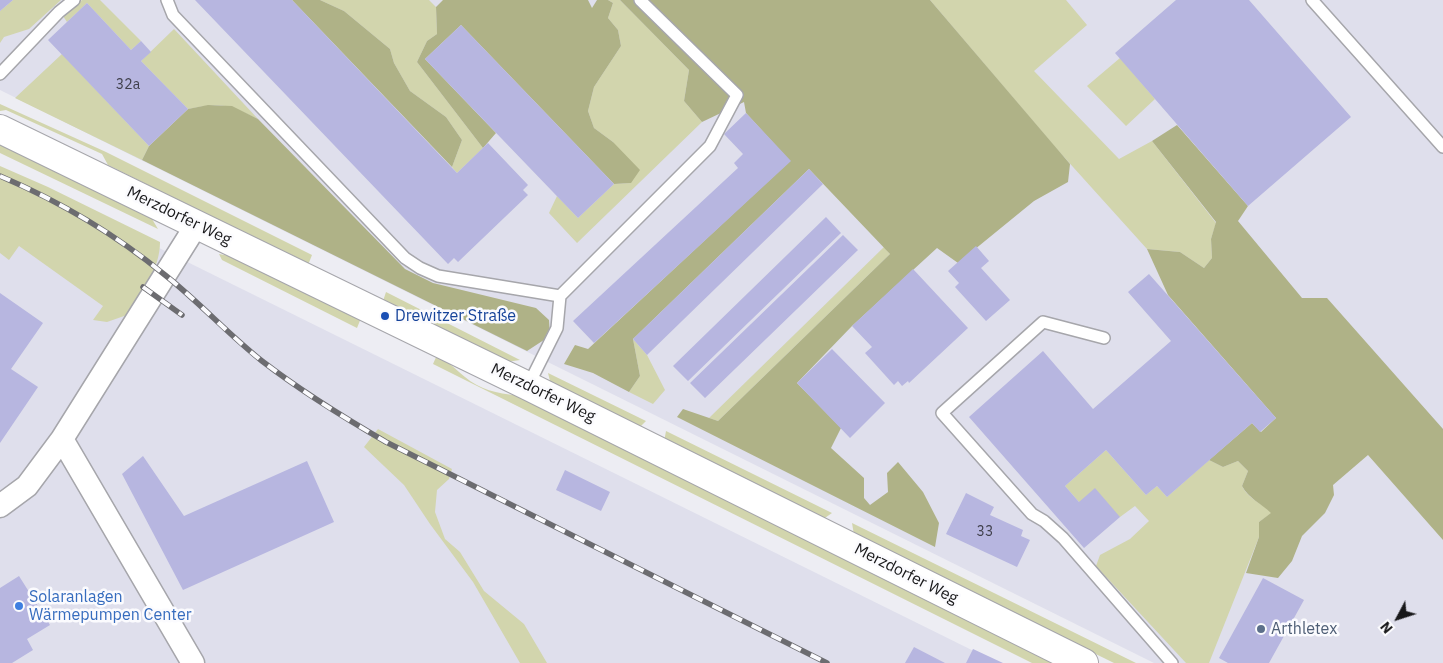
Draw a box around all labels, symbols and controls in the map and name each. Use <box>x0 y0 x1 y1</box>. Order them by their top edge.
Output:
house number: 32a <box>116 77 140 93</box>
street label: Merzdorfer Weg <box>124 182 234 250</box>
place label: Drewitzer Straße <box>395 306 516 326</box>
marker: Drewitzer Straße <box>379 310 391 322</box>
street label: Merzdorfer Weg <box>488 359 598 427</box>
house number: 33 <box>977 524 993 540</box>
street label: Merzdorfer Weg <box>851 540 961 608</box>
place label: Solaranlagen Wärmepumpen Center <box>29 587 192 625</box>
north arrow <box>1373 593 1423 643</box>
marker: Solaranlagen Wärmepumpen Center <box>13 600 25 612</box>
text: N <box>1376 618 1397 637</box>
place label: Arthletex <box>1271 619 1337 639</box>
marker: Arthletex <box>1255 623 1267 635</box>

